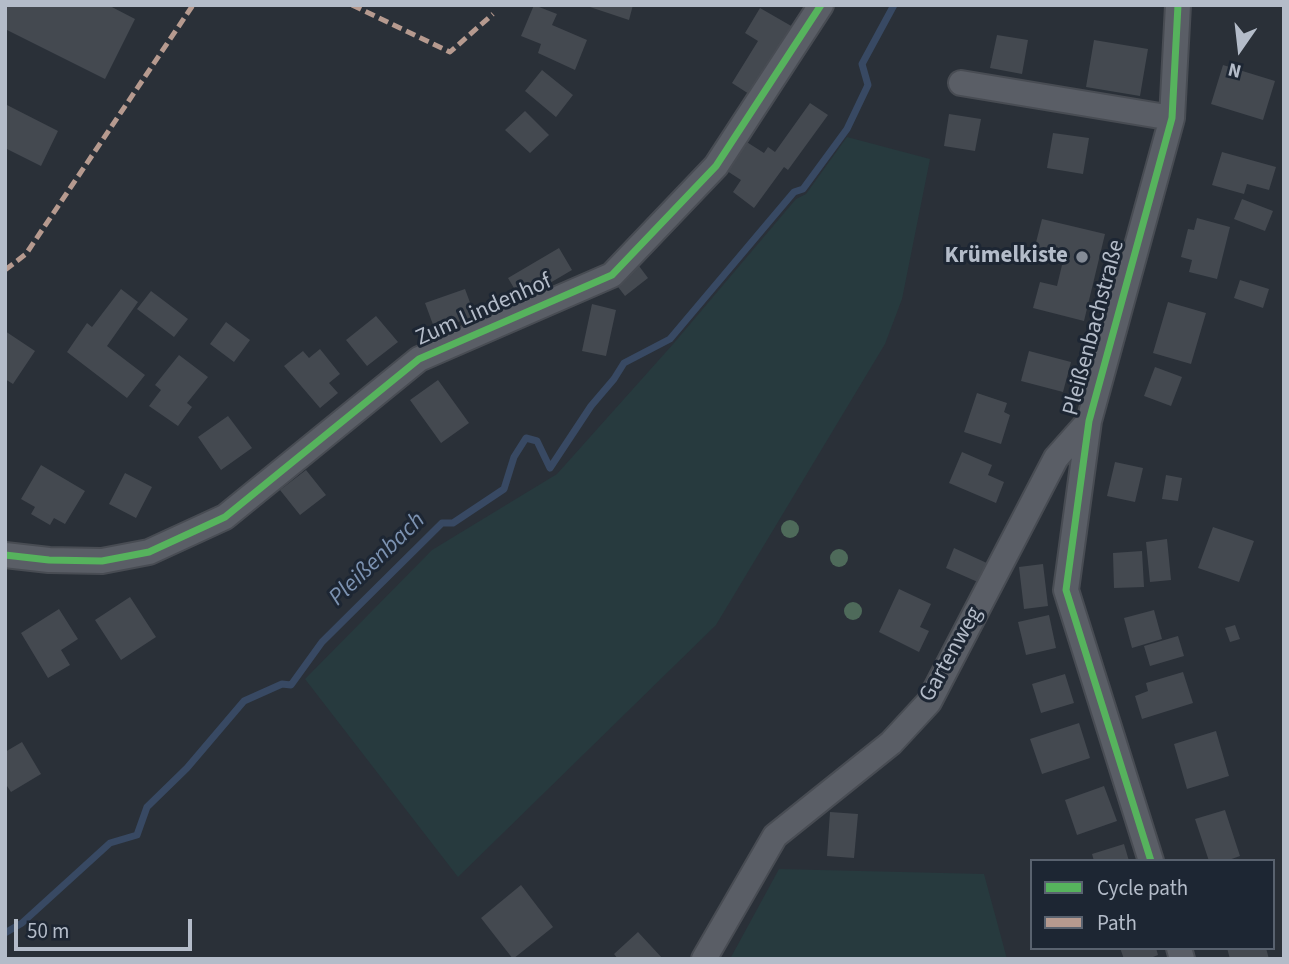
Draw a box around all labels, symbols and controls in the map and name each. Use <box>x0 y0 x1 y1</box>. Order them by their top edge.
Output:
north arrow <box>1205 14 1275 84</box>
text: N <box>1225 55 1244 84</box>
street label: Pleißenbachstraße <box>1058 237 1132 419</box>
place label: Krümelkiste <box>944 243 1068 271</box>
marker: Krümelkiste <box>1074 249 1090 265</box>
street label: Zum Lindenhof <box>412 269 556 353</box>
water label: Pleißenbach <box>324 507 432 613</box>
street label: Gartenweg <box>915 603 989 707</box>
legend <box>1030 859 1275 950</box>
text: Cycle path <box>1097 873 1188 903</box>
scale bar <box>18 904 196 948</box>
text: Path <box>1097 908 1137 938</box>
text: 50 m <box>27 916 69 946</box>

